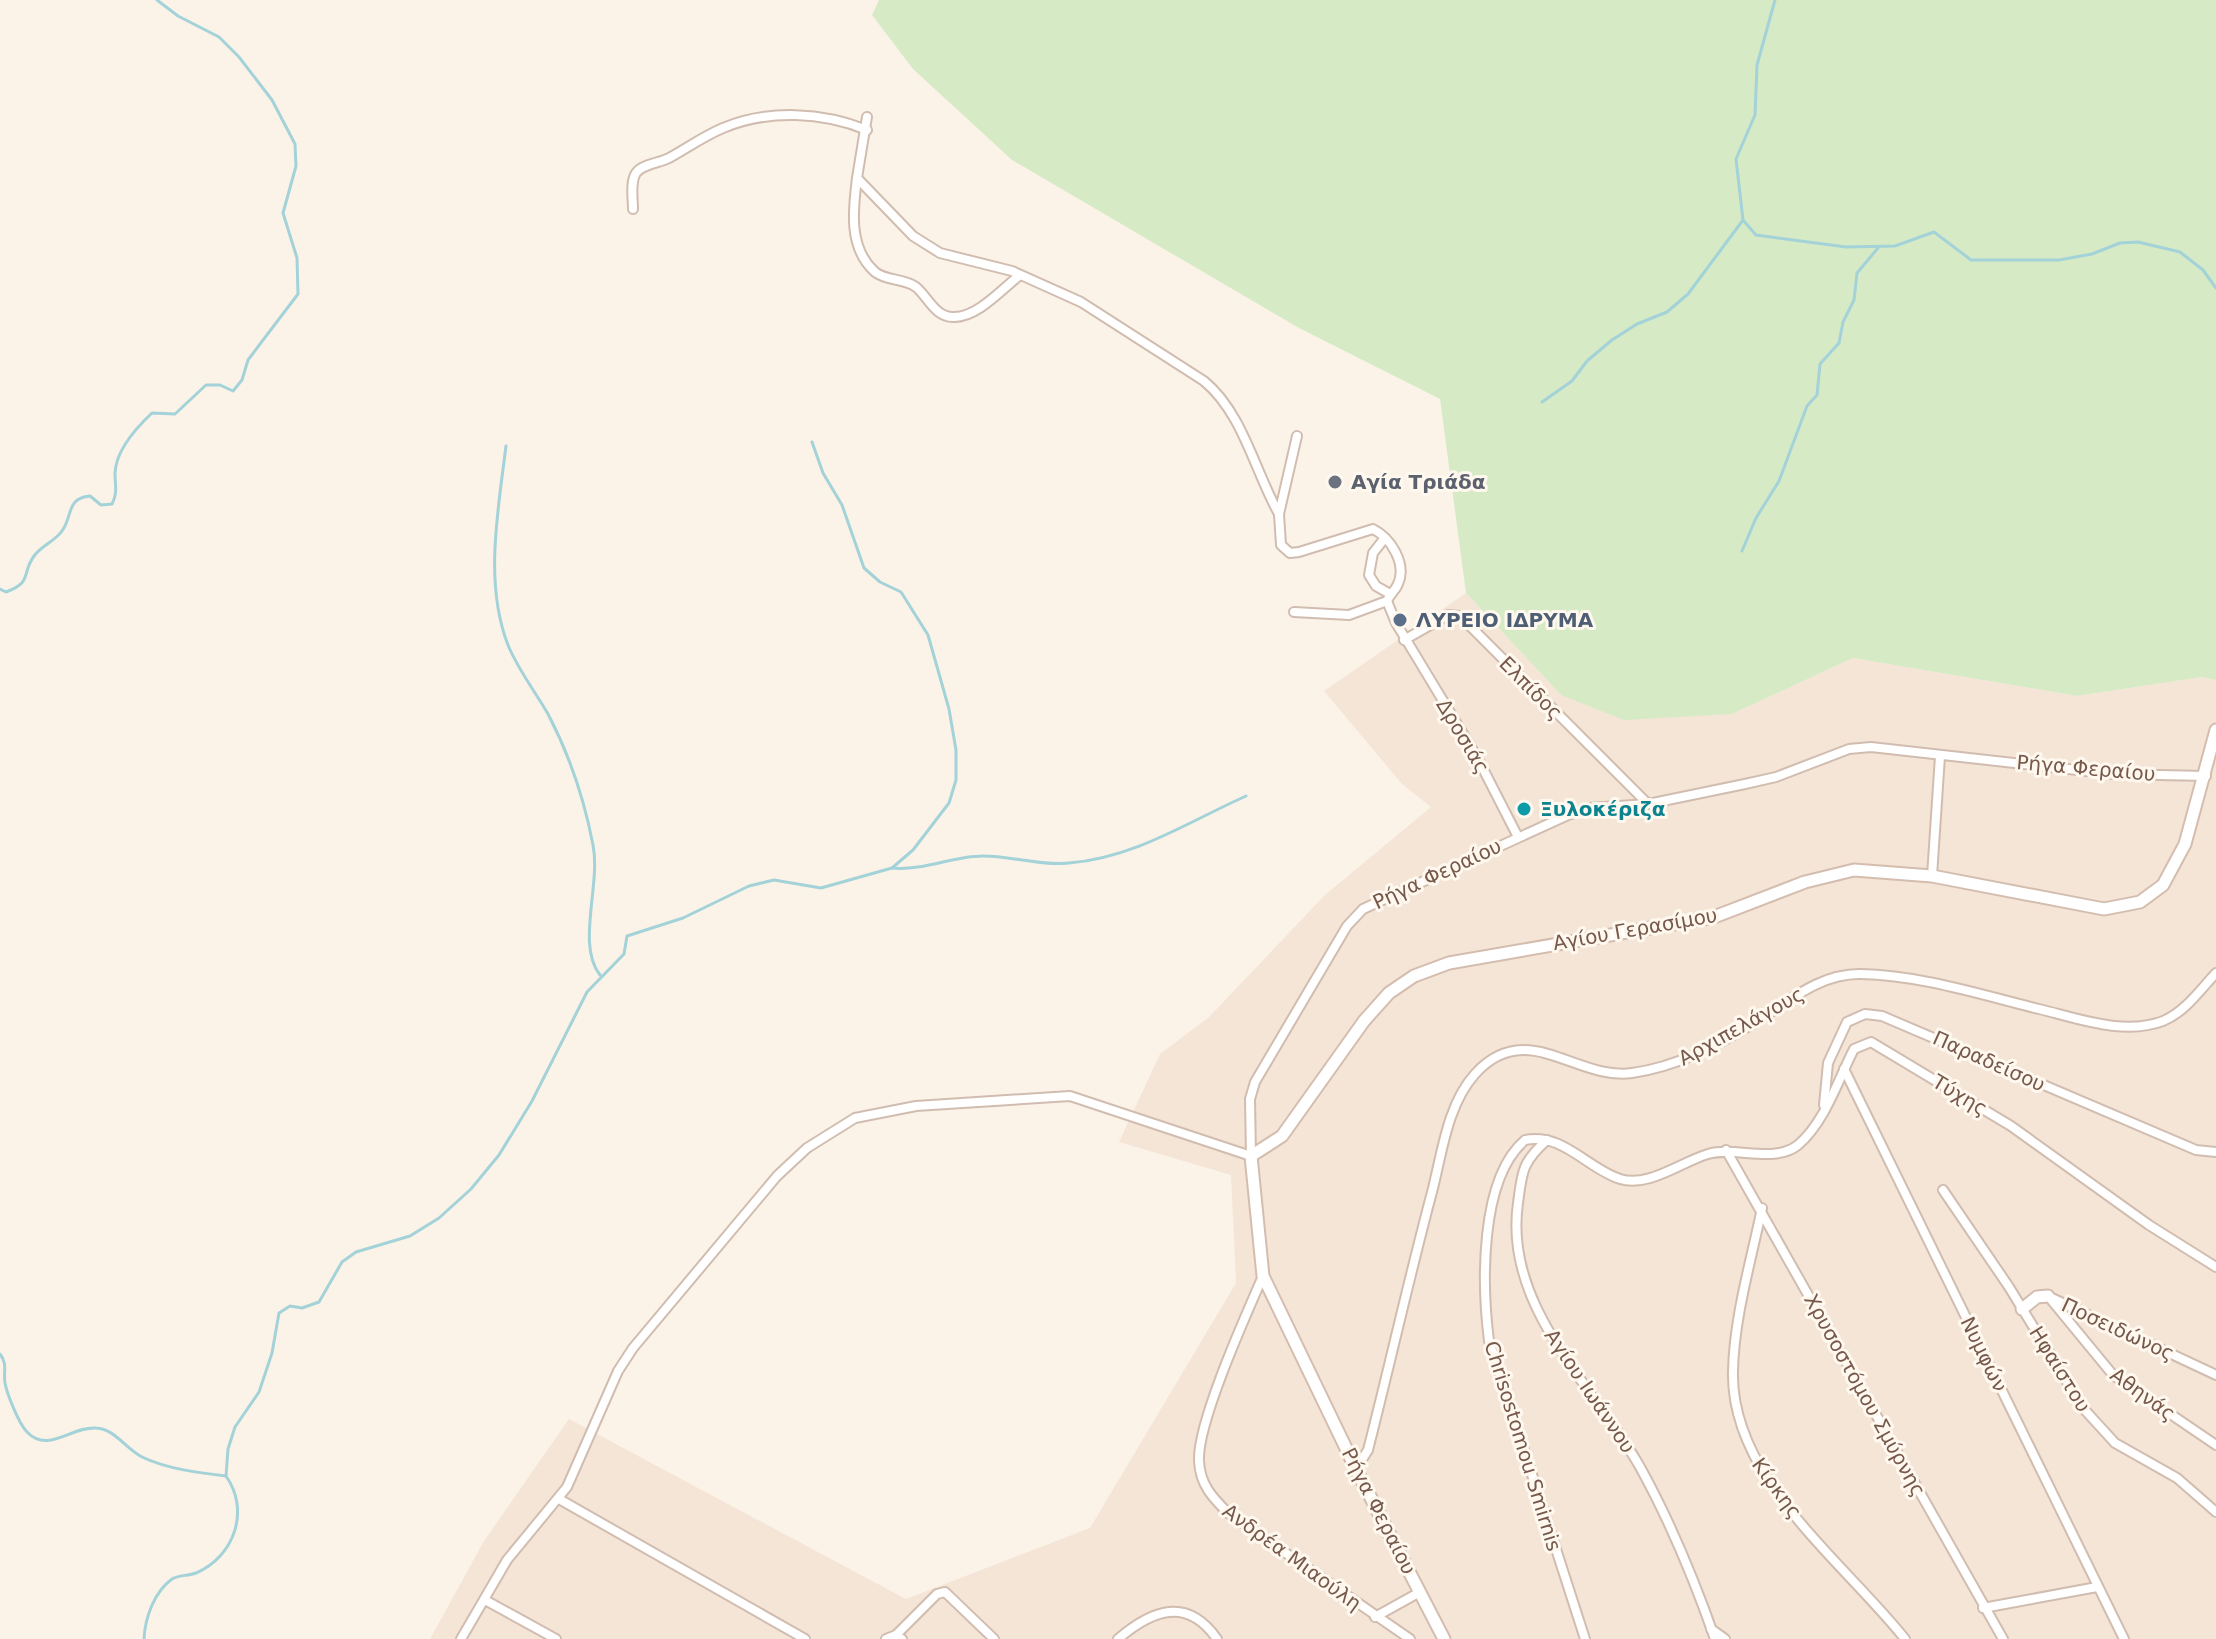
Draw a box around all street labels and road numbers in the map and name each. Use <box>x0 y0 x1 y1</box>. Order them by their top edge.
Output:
street label: Ελπίδος <box>1494 651 1568 725</box>
street label: Δροσιάς <box>1431 694 1495 778</box>
street label: Ρήγα Φεραίου <box>2016 750 2156 786</box>
street label: Ρήγα Φεραίου <box>1369 834 1505 914</box>
street label: Αγίου Γερασίμου <box>1551 903 1719 955</box>
street label: Αρχιπελάγους <box>1674 982 1808 1070</box>
street label: Παραδείσου <box>1929 1026 2049 1096</box>
street label: Τύχης <box>1927 1069 1992 1121</box>
street label: Χρυσοστόμου Σμύρνης <box>1799 1289 1931 1501</box>
street label: Ποσειδώνος <box>2058 1292 2178 1366</box>
street label: Νυμφών <box>1956 1313 2012 1395</box>
street label: Ηφαίστου <box>2024 1322 2096 1416</box>
street label: Αγίου Ιωάννου <box>1540 1324 1640 1458</box>
street label: Chrisostomou Smirnis <box>1480 1338 1566 1554</box>
street label: Αθηνάς <box>2106 1362 2180 1426</box>
street label: Ρήγα Φεραίου <box>1337 1444 1421 1578</box>
street label: Κίρκης <box>1747 1453 1807 1523</box>
street label: Ανδρέα Μιαούλη <box>1218 1499 1366 1615</box>

